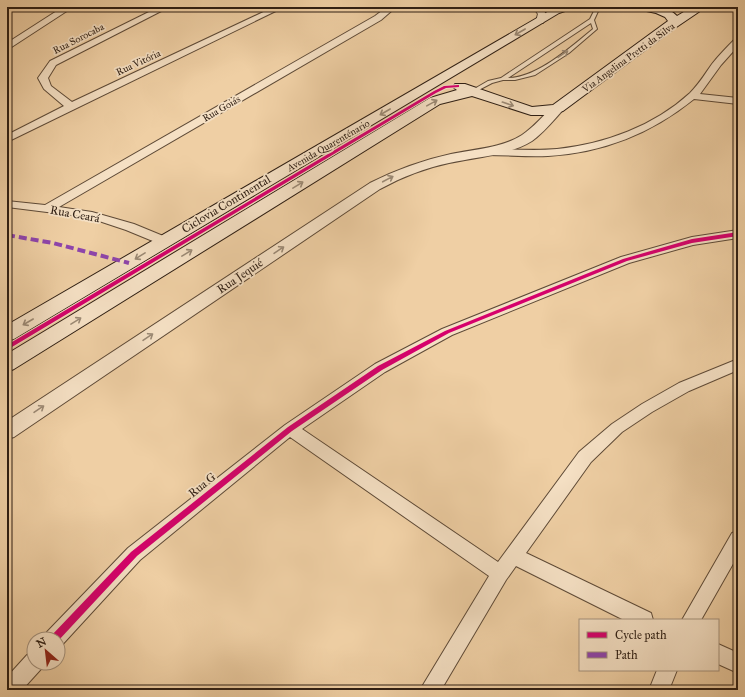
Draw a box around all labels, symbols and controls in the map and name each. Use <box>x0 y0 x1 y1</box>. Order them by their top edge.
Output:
street label: Via Angelina Pretti da Silva <box>579 20 678 96</box>
street label: Rua Sorocaba <box>51 21 107 57</box>
one-way arrow <box>514 29 526 37</box>
street label: Rua Vitória <box>114 47 163 78</box>
one-way arrow <box>558 50 569 58</box>
street label: Rua Goiás <box>200 93 243 124</box>
one-way arrow <box>426 99 438 106</box>
one-way arrow <box>502 101 514 109</box>
one-way arrow <box>379 109 391 117</box>
street label: Avenida Quarenténario <box>284 117 372 175</box>
street label: Ciclovia Continental <box>179 172 274 236</box>
one-way arrow <box>382 175 394 182</box>
one-way arrow <box>292 181 304 189</box>
street label: Rua Ceará <box>49 203 102 225</box>
one-way arrow <box>273 246 284 254</box>
one-way arrow <box>181 249 193 257</box>
one-way arrow <box>134 253 146 261</box>
street label: Rua Jequié <box>214 256 266 297</box>
one-way arrow <box>70 317 81 325</box>
one-way arrow <box>22 318 34 326</box>
one-way arrow <box>142 333 153 341</box>
one-way arrow <box>34 405 45 414</box>
street label: Rua G <box>185 470 219 500</box>
legend <box>579 619 719 671</box>
text: Cycle path <box>615 628 667 642</box>
north arrow <box>26 631 66 671</box>
text: N <box>34 634 49 651</box>
text: Path <box>615 648 638 662</box>

